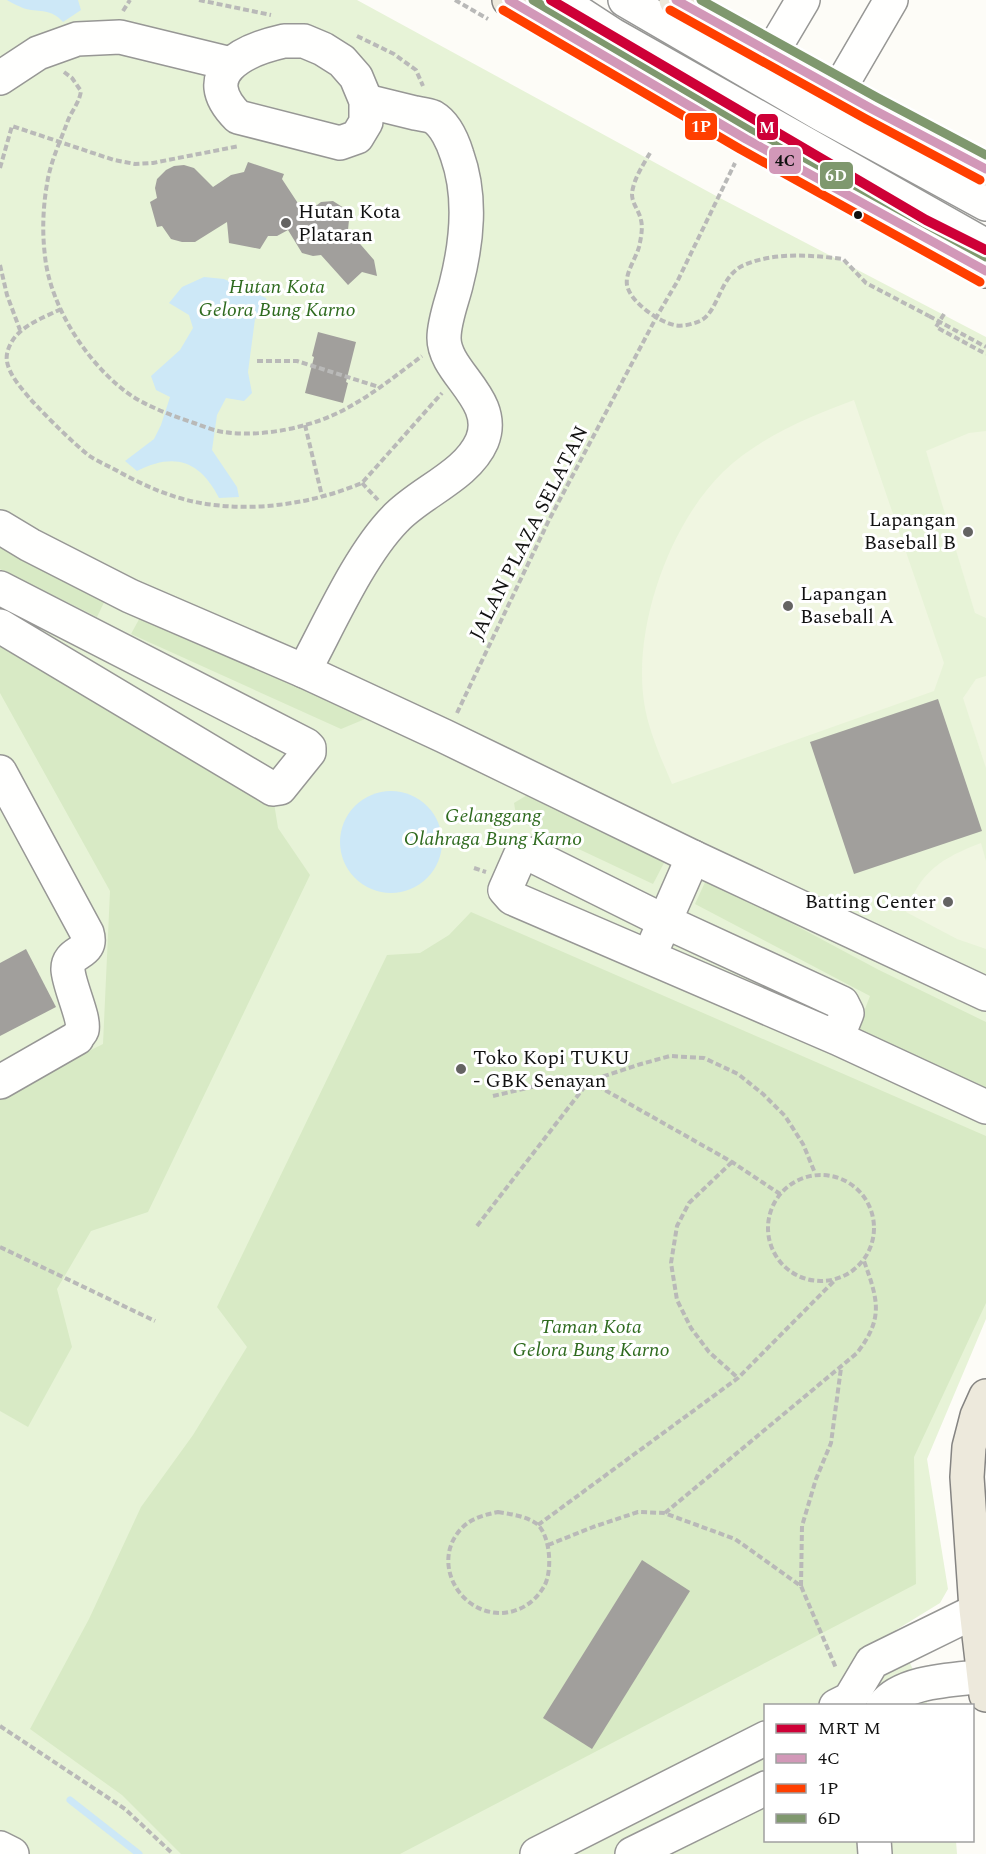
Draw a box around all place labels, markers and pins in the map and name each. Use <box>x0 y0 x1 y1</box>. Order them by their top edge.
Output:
place label: Hutan Kota Plataran <box>298 197 401 250</box>
unlabelled marker <box>852 209 864 221</box>
marker: Hutan Kota Plataran <box>279 216 293 230</box>
place label: Lapangan Baseball B <box>864 505 956 558</box>
marker: Lapangan Baseball B <box>961 525 975 539</box>
place label: Lapangan Baseball A <box>800 579 894 632</box>
marker: Lapangan Baseball A <box>781 599 795 613</box>
place label: Batting Center <box>805 887 936 917</box>
marker: Batting Center <box>941 895 955 909</box>
place label: Toko Kopi TUKU - GBK Senayan <box>473 1043 630 1096</box>
marker: Toko Kopi TUKU - GBK Senayan <box>454 1062 468 1076</box>

